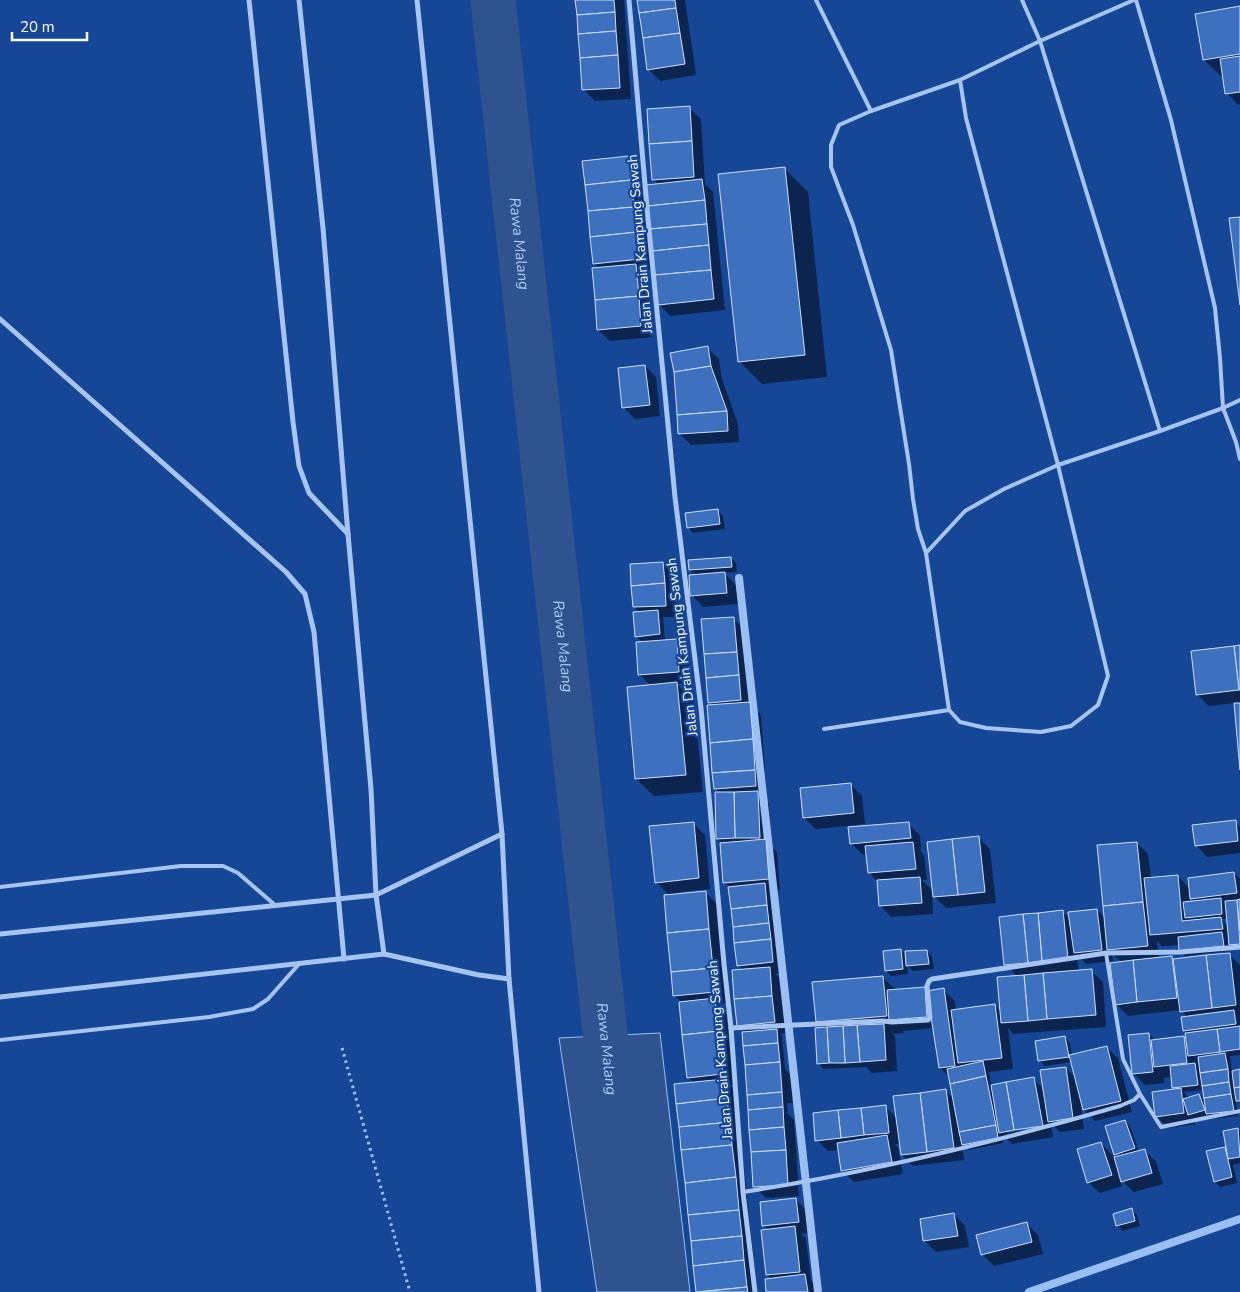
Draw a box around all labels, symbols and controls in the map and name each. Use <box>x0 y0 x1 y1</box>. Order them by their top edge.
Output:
scale bar <box>12 10 88 42</box>
text: 20 m <box>20 17 55 37</box>
street label: Jalan Drain Kampung Sawah <box>623 154 657 335</box>
water label: Rawa Malang <box>504 196 534 291</box>
street label: Jalan Drain Kampung Sawah <box>662 557 702 738</box>
water label: Rawa Malang <box>548 599 578 694</box>
street label: Jalan Drain Kampung Sawah <box>703 960 737 1141</box>
water label: Rawa Malang <box>592 1002 622 1096</box>

